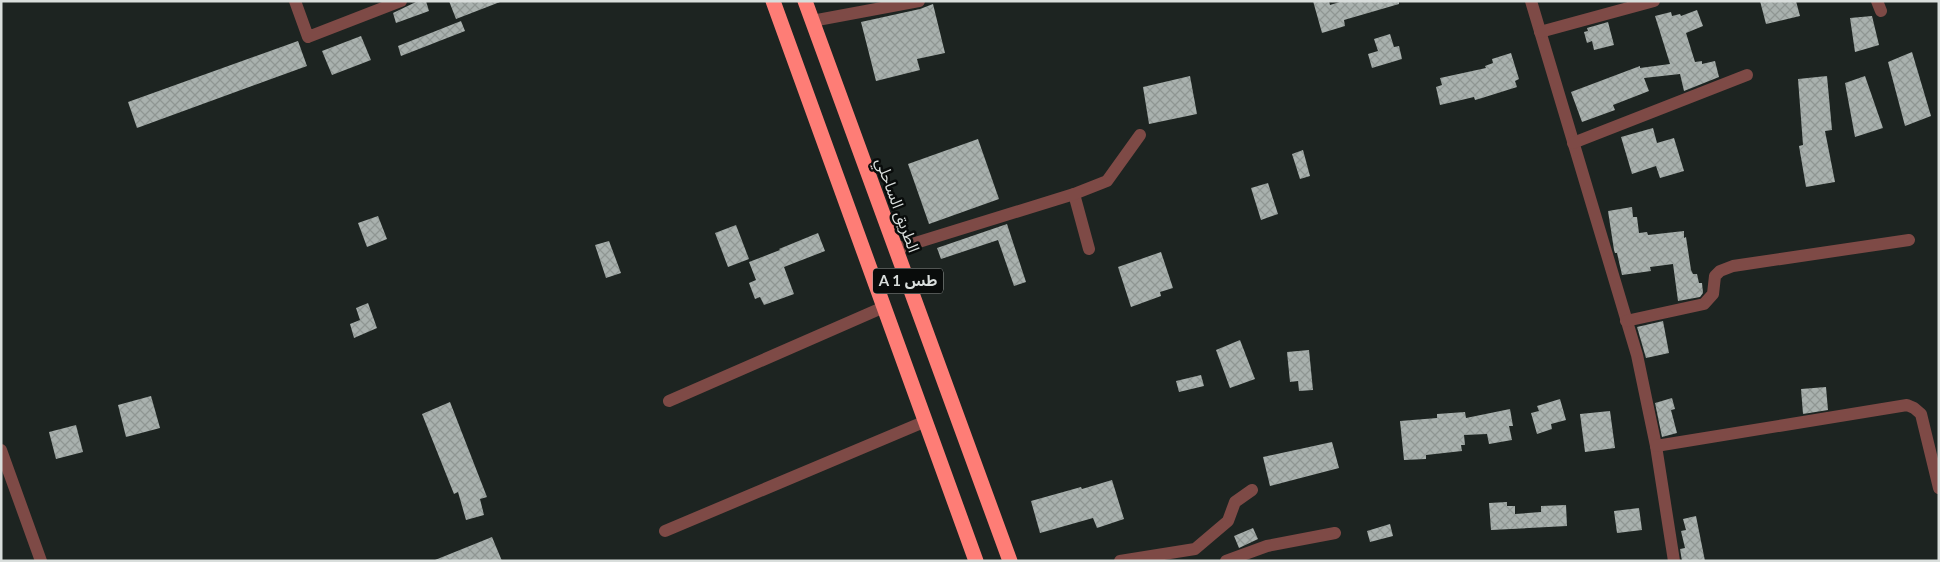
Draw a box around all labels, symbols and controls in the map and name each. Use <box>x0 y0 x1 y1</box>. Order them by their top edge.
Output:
street label: الطريق الساحلي <box>869 155 924 256</box>
road number: A 1 طس <box>873 268 943 294</box>

